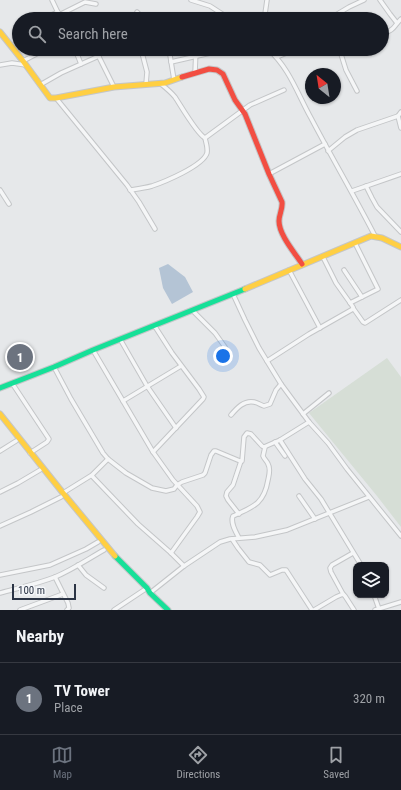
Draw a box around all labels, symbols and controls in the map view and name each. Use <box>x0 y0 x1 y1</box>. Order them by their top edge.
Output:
search box <box>12 12 389 56</box>
icon: search <box>26 23 48 45</box>
text: Search here <box>58 25 128 43</box>
north arrow <box>305 68 341 104</box>
pin: 1 <box>7 342 33 372</box>
your location <box>213 346 233 366</box>
map controls <box>353 562 389 598</box>
button: layers <box>353 562 389 598</box>
scale bar <box>12 582 76 601</box>
text: 100 m <box>18 584 45 597</box>
text: Nearby <box>16 626 64 646</box>
text: TV Tower <box>54 682 110 700</box>
text: 1 <box>26 691 32 706</box>
text: 320 m <box>353 691 385 706</box>
text: Place <box>54 700 83 715</box>
tab: Map <box>51 744 73 781</box>
tab: Directions <box>176 744 220 781</box>
tab: Saved <box>323 744 350 781</box>

